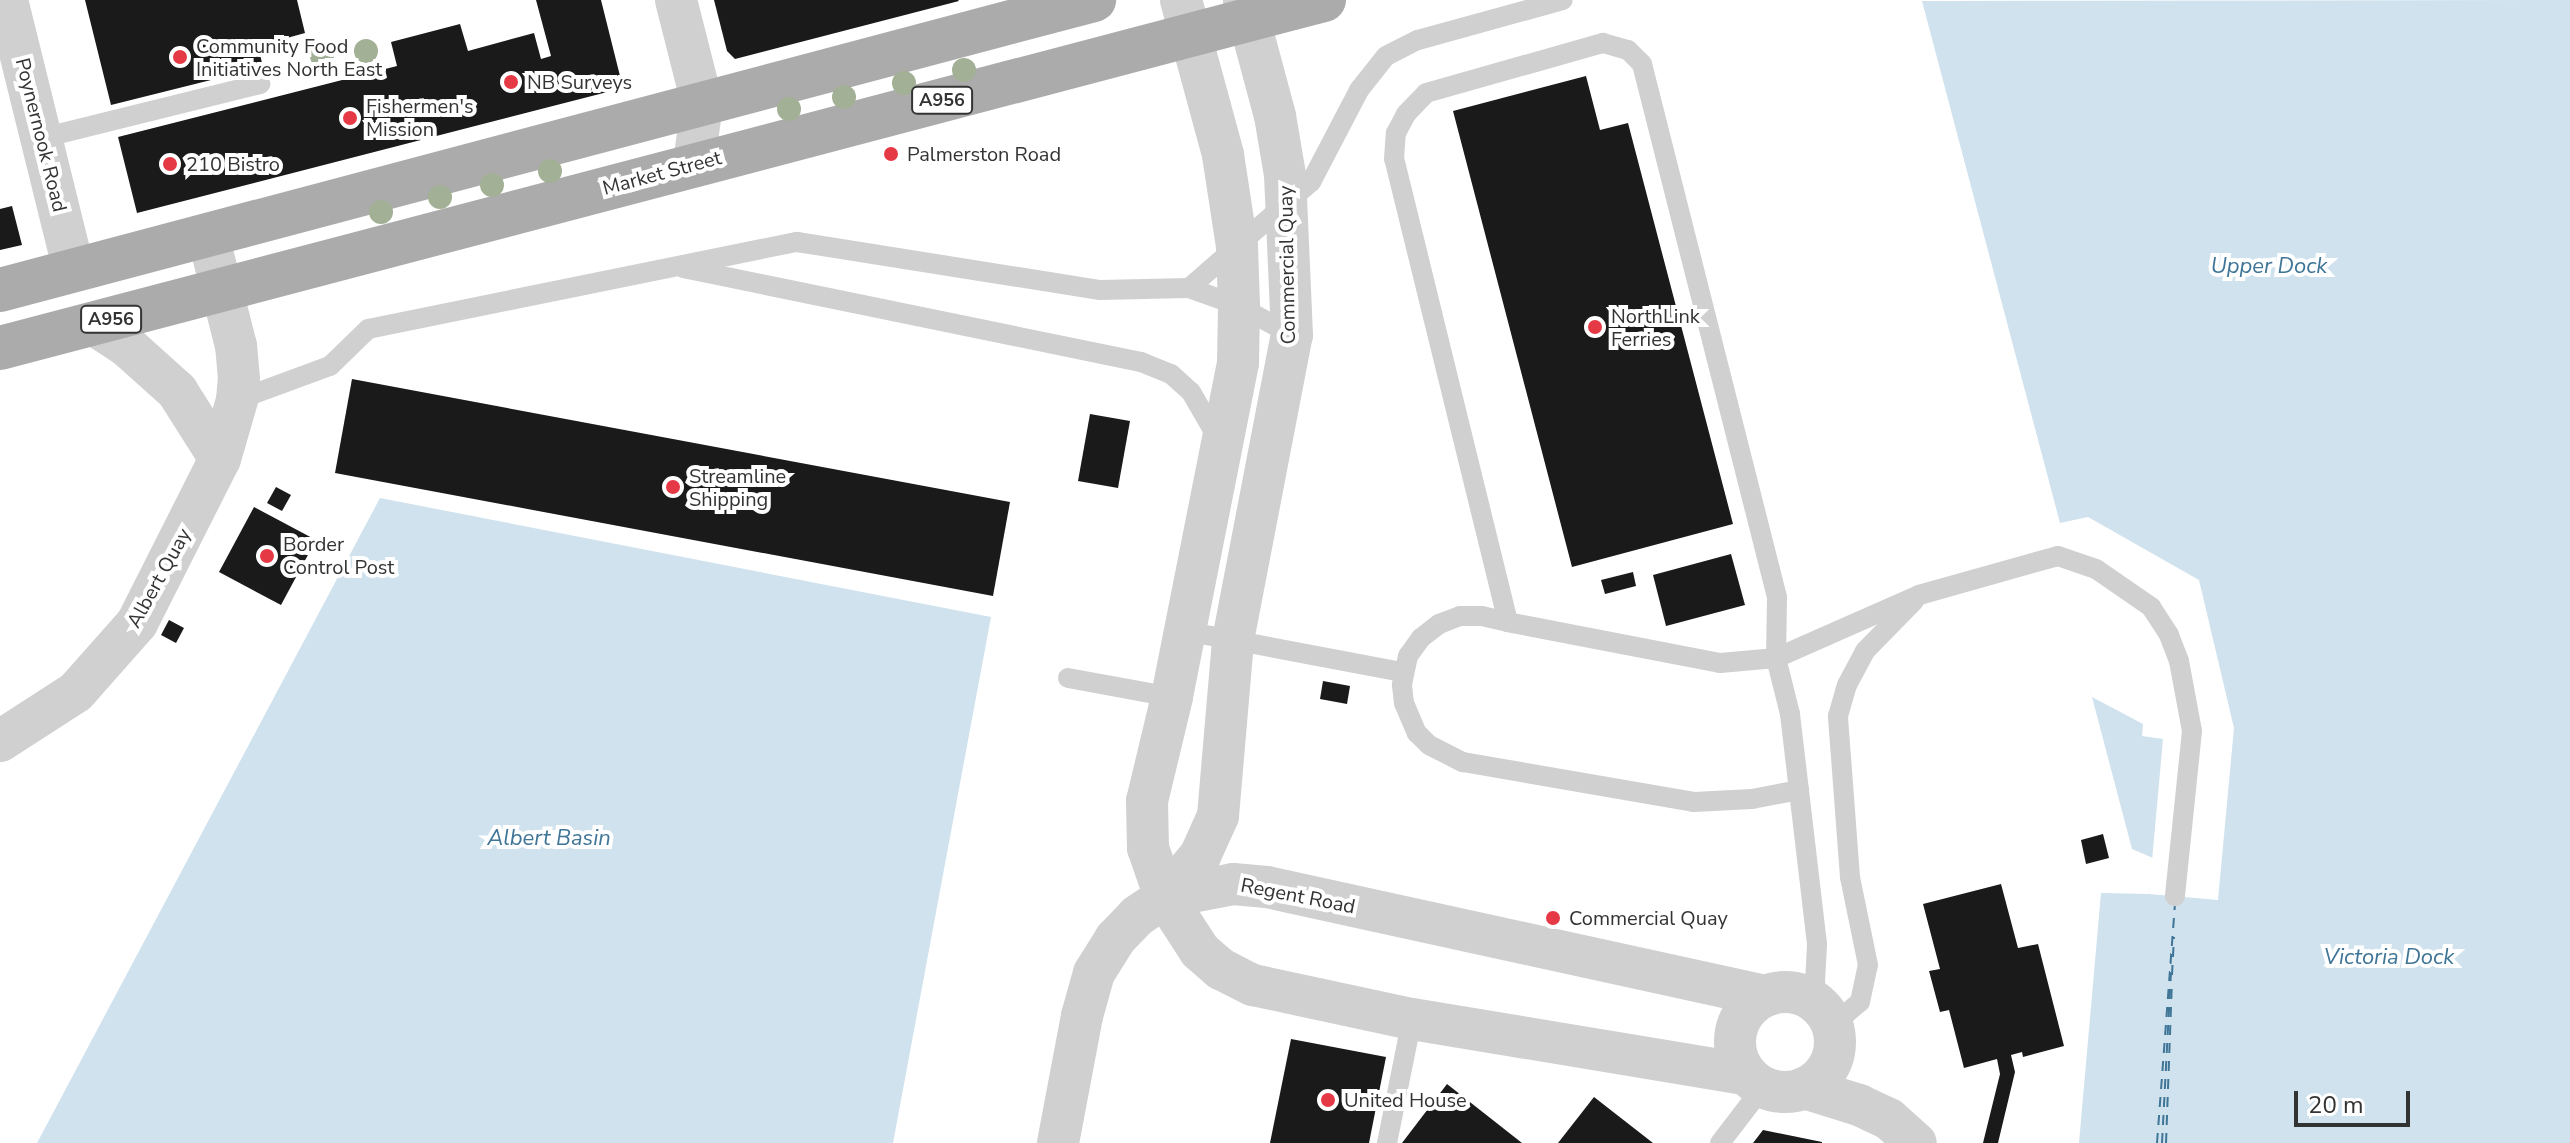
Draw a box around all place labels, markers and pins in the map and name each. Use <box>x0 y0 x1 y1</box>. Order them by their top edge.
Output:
place label: Community Food Initiatives North East <box>196 34 382 81</box>
marker: Community Food Initiatives North East <box>171 48 189 66</box>
place label: NB Surveys <box>527 70 632 94</box>
marker: NB Surveys <box>502 73 520 91</box>
place label: Fishermen's Mission <box>366 94 474 141</box>
marker: Fishermen's Mission <box>341 109 359 127</box>
place label: Palmerston Road <box>907 142 1061 166</box>
marker: Palmerston Road <box>882 145 900 163</box>
place label: 210 Bistro <box>186 152 280 176</box>
marker: 210 Bistro <box>161 155 179 173</box>
place label: NorthLink Ferries <box>1611 304 1700 351</box>
marker: NorthLink Ferries <box>1586 318 1604 336</box>
place label: Streamline Shipping <box>689 464 786 511</box>
marker: Streamline Shipping <box>664 478 682 496</box>
place label: Border Control Post <box>283 532 394 579</box>
marker: Border Control Post <box>258 547 276 565</box>
place label: Commercial Quay <box>1569 906 1728 930</box>
marker: Commercial Quay <box>1544 909 1562 927</box>
place label: United House <box>1344 1088 1467 1112</box>
marker: United House <box>1319 1091 1337 1109</box>

